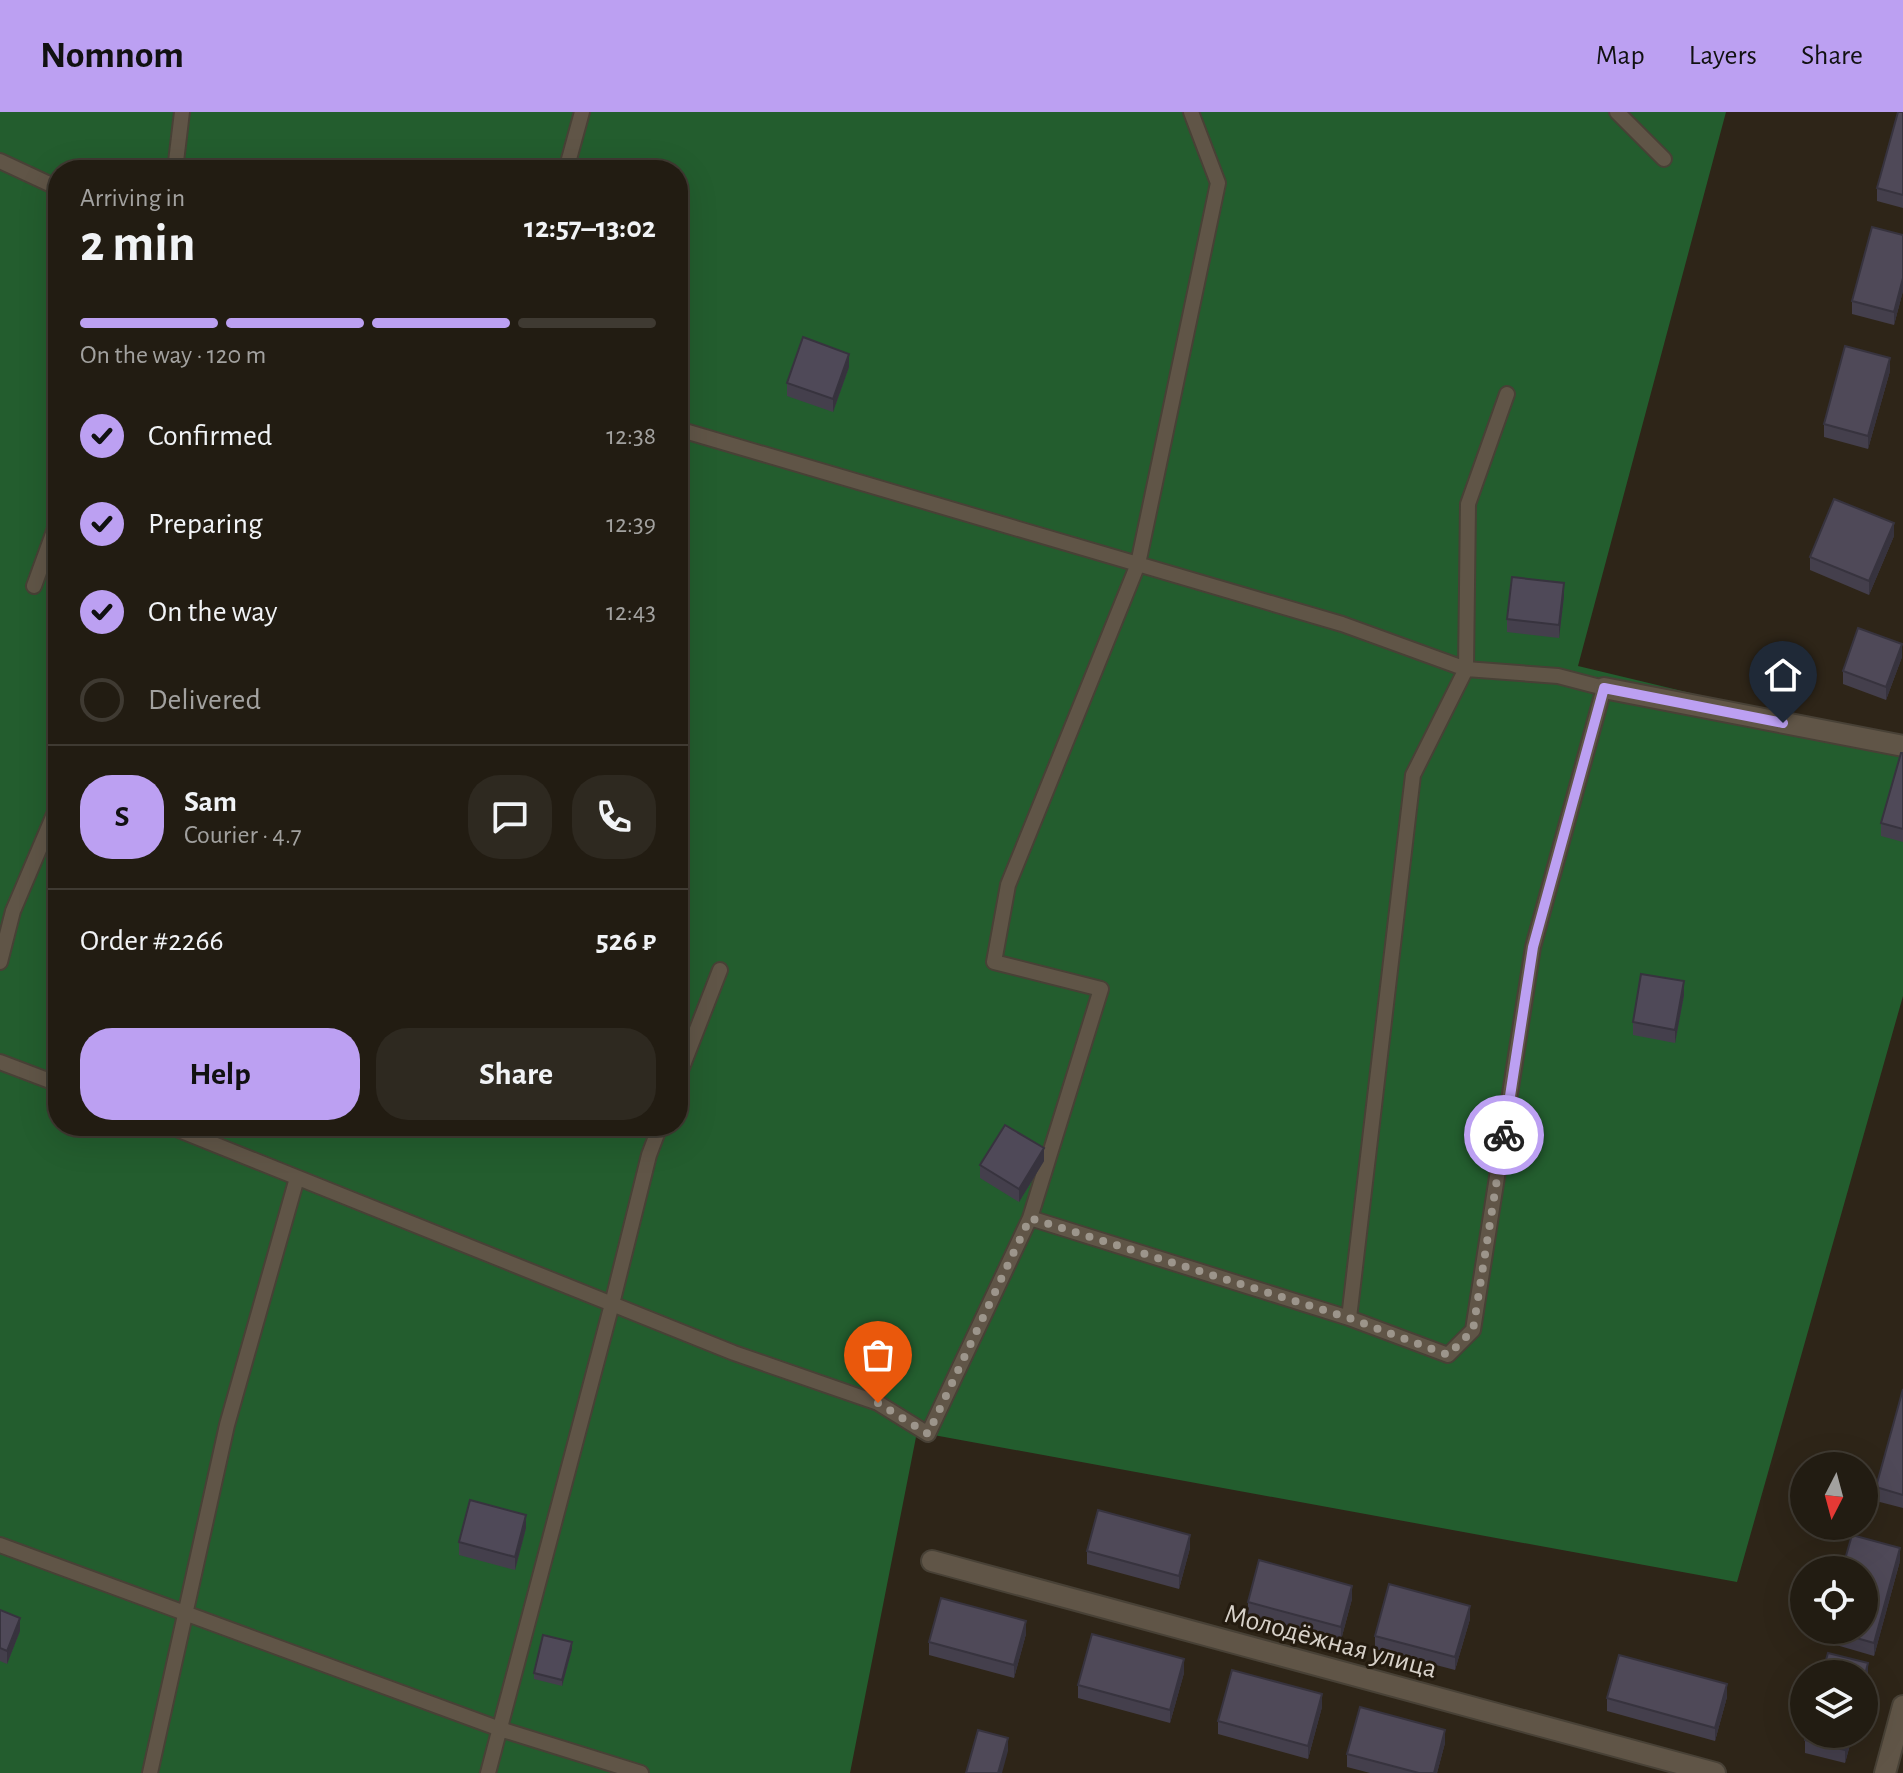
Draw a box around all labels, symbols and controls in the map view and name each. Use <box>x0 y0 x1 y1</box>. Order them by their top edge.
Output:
text: Nomnom <box>40 37 184 75</box>
text: Map <box>1596 42 1645 70</box>
text: Layers <box>1689 42 1757 70</box>
text: Share <box>1801 42 1863 70</box>
text: Arriving in <box>80 185 185 211</box>
text: 12:57–13:02 <box>524 213 656 243</box>
text: 2 min <box>80 218 195 270</box>
text: On the way · 120 m <box>80 342 266 368</box>
icon: check <box>80 414 124 458</box>
text: Confirmed <box>148 421 272 451</box>
text: 12:38 <box>606 423 656 449</box>
icon: check <box>80 502 124 546</box>
text: Preparing <box>148 509 263 539</box>
text: 12:39 <box>606 511 656 537</box>
icon: check <box>80 590 124 634</box>
text: On the way <box>148 597 277 627</box>
text: 12:43 <box>606 599 656 625</box>
pin <box>1749 641 1817 723</box>
icon: home <box>1761 653 1805 697</box>
text: Delivered <box>148 685 261 715</box>
button: chat <box>468 775 552 859</box>
button: phone <box>572 775 656 859</box>
text: Sam <box>184 787 237 817</box>
text: S <box>115 802 129 832</box>
text: Courier · 4.7 <box>184 822 302 848</box>
text: Order #2266 <box>80 926 224 956</box>
text: 526 ₽ <box>596 926 656 956</box>
button: Help <box>80 1028 360 1120</box>
button: Share <box>376 1028 656 1120</box>
courier <box>1464 1095 1544 1175</box>
icon: bike <box>1482 1113 1526 1157</box>
pin <box>844 1321 912 1403</box>
icon: bag <box>856 1333 900 1377</box>
north arrow <box>1790 1452 1878 1540</box>
map controls <box>1790 1452 1878 1748</box>
button: locate <box>1790 1556 1878 1644</box>
street label: Молодёжная улица <box>1221 1600 1440 1684</box>
button: layers <box>1790 1660 1878 1748</box>

